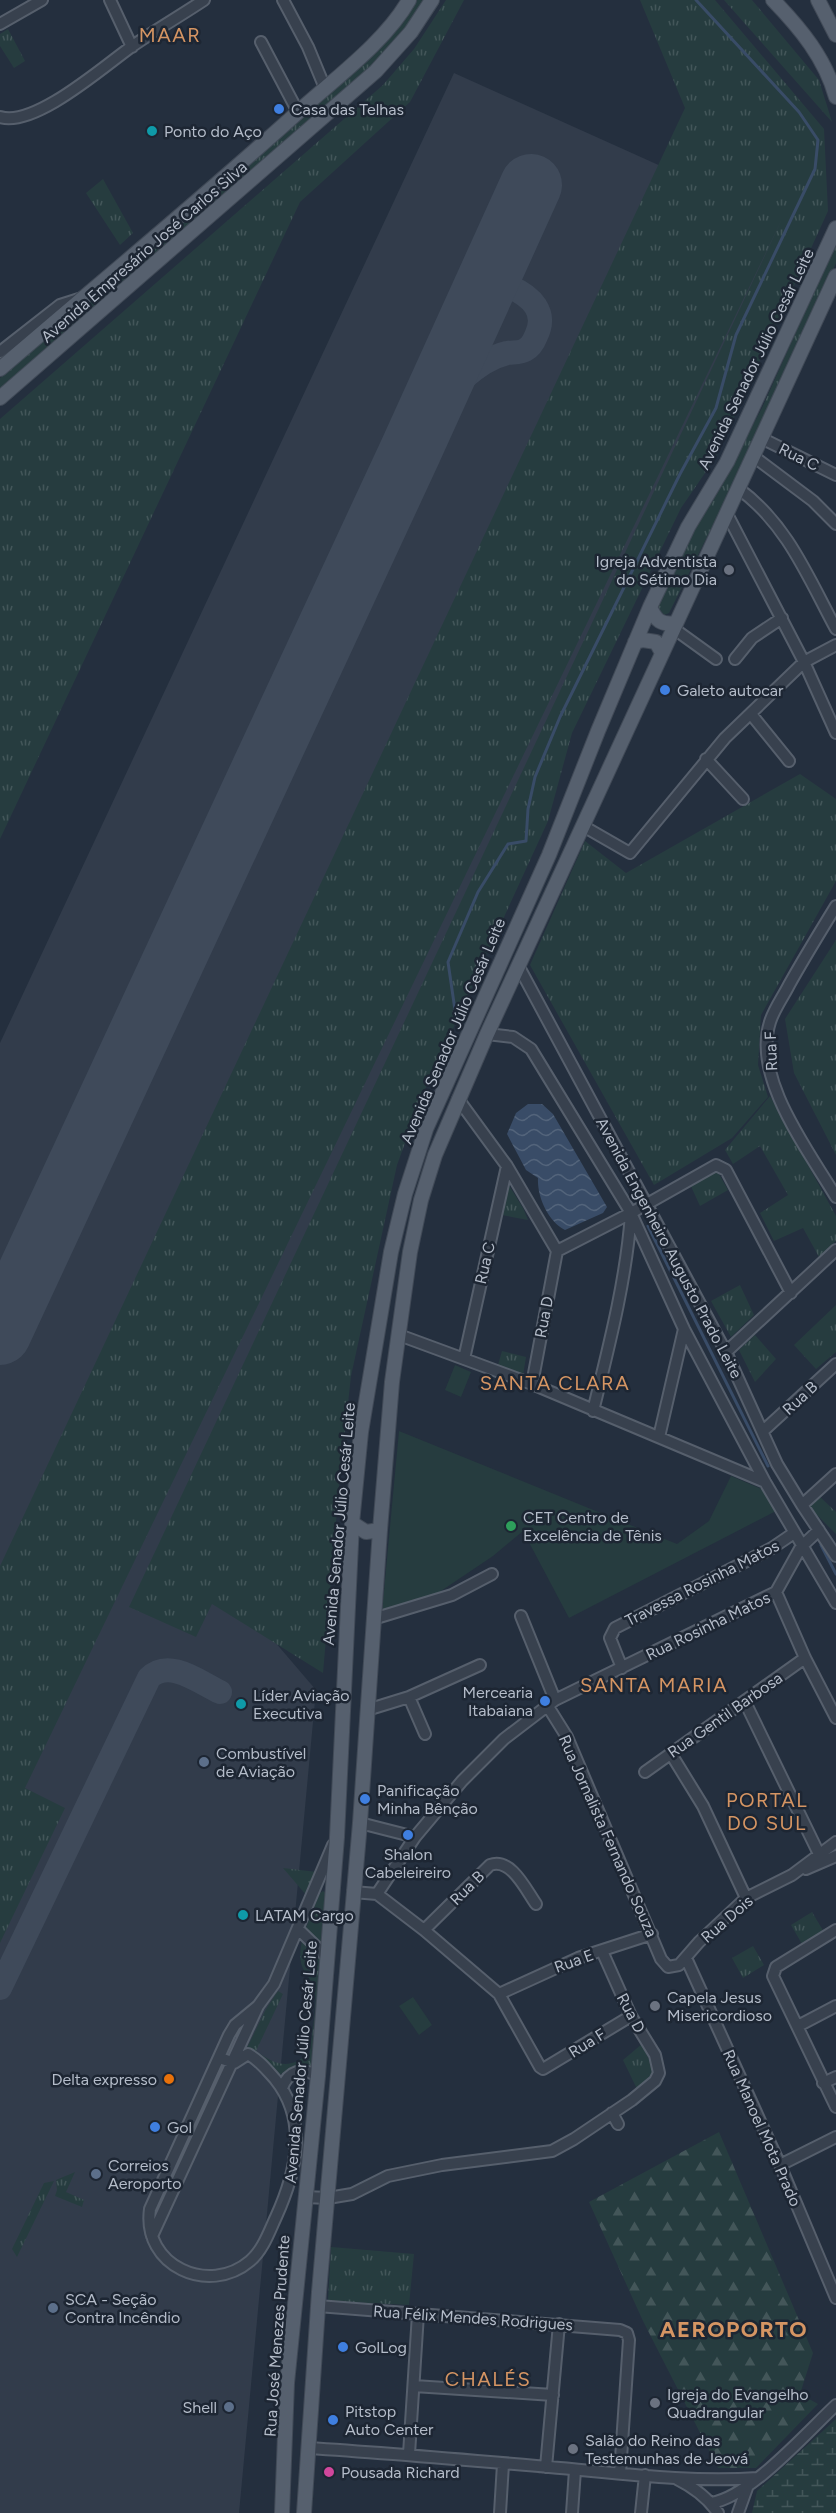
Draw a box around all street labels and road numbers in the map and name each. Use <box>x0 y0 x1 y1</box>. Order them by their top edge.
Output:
street label: Avenida Empresário José Carlos Silva <box>37 157 251 347</box>
street label: Avenida Senador Júlio Cesár Leite <box>694 245 818 473</box>
street label: Rua C <box>776 439 822 475</box>
street label: Avenida Senador Júlio Cesár Leite <box>397 915 509 1147</box>
street label: Rua F <box>761 1030 781 1071</box>
street label: Avenida Engenheiro Augusto Prado Leite <box>592 1114 746 1382</box>
street label: Rua C <box>471 1240 499 1286</box>
street label: Rua D <box>531 1295 557 1339</box>
street label: Rua B <box>779 1377 822 1419</box>
street label: Avenida Senador Júlio Cesár Leite <box>319 1402 359 1646</box>
street label: Travessa Rosinha Matos <box>622 1536 782 1630</box>
street label: Rua Rosinha Matos <box>643 1588 773 1664</box>
street label: Rua Gentil Barbosa <box>664 1668 786 1762</box>
street label: Rua Jornalista Fernando Souza <box>555 1732 661 1940</box>
street label: Rua B <box>446 1867 488 1909</box>
street label: Rua Dois <box>697 1891 757 1947</box>
street label: Avenida Senador Júlio Cesár Leite <box>281 1940 321 2184</box>
street label: Rua E <box>552 1945 596 1977</box>
street label: Rua D <box>613 1990 649 2036</box>
street label: Rua F <box>565 2024 609 2062</box>
street label: Rua Manoel Mota Prado <box>719 2047 805 2209</box>
street label: Rua José Menezes Prudente <box>260 2234 294 2437</box>
street label: Rua Félix Mendes Rodrigues <box>372 2302 574 2334</box>

